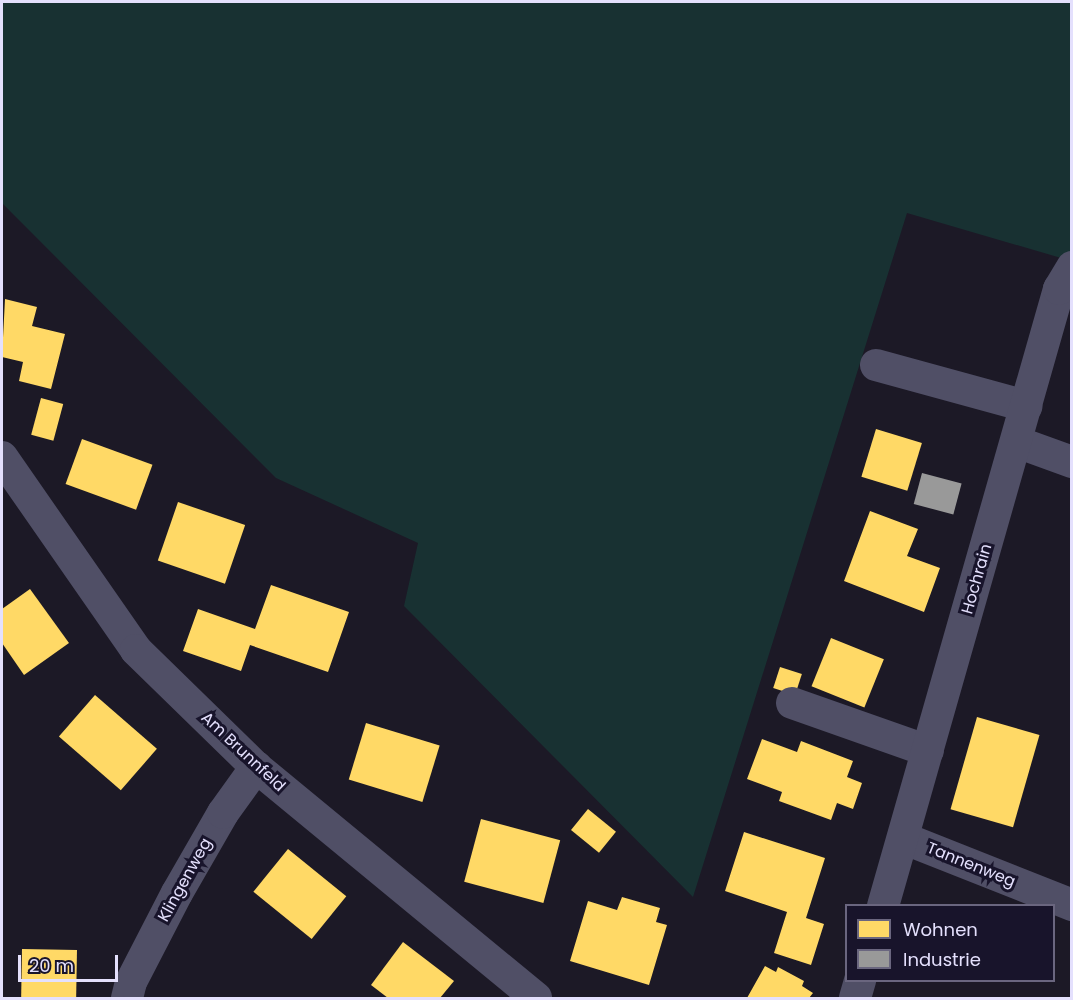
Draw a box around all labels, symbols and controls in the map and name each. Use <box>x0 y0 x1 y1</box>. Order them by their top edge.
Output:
street label: Hochrain <box>958 542 996 616</box>
street label: Am Brunnfeld <box>197 708 289 796</box>
street label: Klingenweg <box>154 835 216 925</box>
street label: Tannenweg <box>924 838 1018 892</box>
legend <box>845 904 1055 982</box>
text: Wohnen <box>903 917 978 942</box>
scale bar <box>21 943 122 981</box>
text: Industrie <box>903 947 981 972</box>
text: 20 m <box>29 953 74 978</box>

